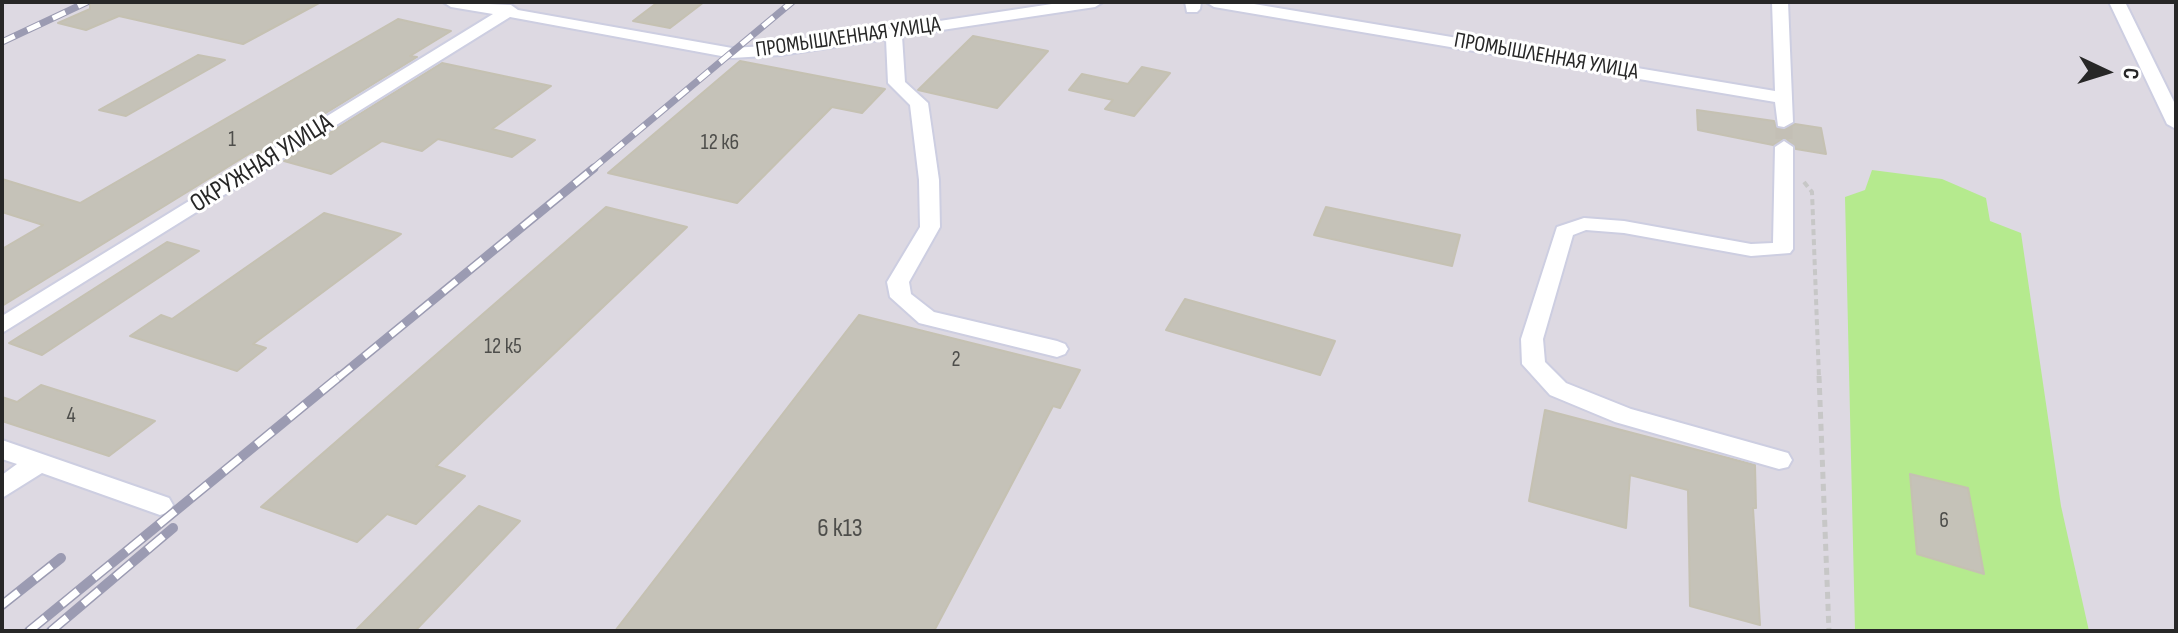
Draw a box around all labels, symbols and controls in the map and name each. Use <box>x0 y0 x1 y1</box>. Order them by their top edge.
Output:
street label: ПРОМЫШЛЕННАЯ УЛИЦА <box>754 12 942 64</box>
street label: ПРОМЫШЛЕННАЯ УЛИЦА <box>1452 28 1640 86</box>
north arrow <box>2066 32 2146 112</box>
text: С <box>2117 67 2144 80</box>
street label: ОКРУЖНАЯ УЛИЦА <box>185 108 339 220</box>
house number: 1 <box>228 127 236 153</box>
house number: 12 к6 <box>701 130 739 156</box>
house number: 12 к5 <box>484 334 522 360</box>
house number: 2 <box>951 347 961 373</box>
house number: 4 <box>66 403 76 429</box>
house number: 6 <box>1939 508 1949 534</box>
house number: 6 к13 <box>817 513 863 545</box>

